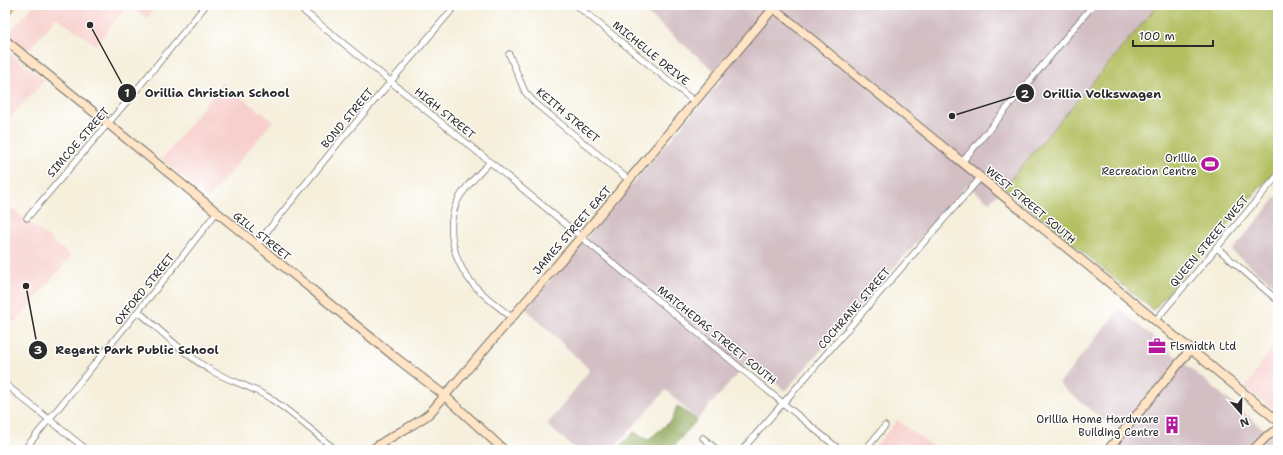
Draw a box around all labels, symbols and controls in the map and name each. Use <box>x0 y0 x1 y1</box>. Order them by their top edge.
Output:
street label: MICHELLE DRIVE <box>609 18 692 89</box>
scale bar <box>1133 22 1213 48</box>
text: 100 m <box>1139 28 1175 44</box>
callout: Orillia Christian School <box>117 81 297 105</box>
callout: Orillia Volkswagen <box>1015 81 1170 105</box>
street label: HIGH STREET <box>411 84 478 143</box>
text: 1 <box>124 85 130 101</box>
text: Orillia Christian School <box>145 85 289 101</box>
street label: BOND STREET <box>318 85 377 152</box>
street label: KEITH STREET <box>533 85 603 146</box>
text: 2 <box>1021 86 1030 102</box>
text: Orillia Volkswagen <box>1043 86 1161 102</box>
street label: SIMCOE STREET <box>44 104 113 181</box>
place label: Orillia Recreation Centre <box>1101 151 1197 179</box>
sports icon: Orillia Recreation Centre <box>1200 154 1220 174</box>
street label: WEST STREET SOUTH <box>982 163 1079 248</box>
street label: JAMES STREET EAST <box>530 183 615 278</box>
street label: QUEEN STREET WEST <box>1167 192 1252 290</box>
street label: GILL STREET <box>230 209 294 264</box>
street label: OXFORD STREET <box>111 250 178 328</box>
street label: COCHRANE STREET <box>815 264 894 352</box>
street label: MATCHEDAS STREET SOUTH <box>654 283 780 388</box>
office icon: Flsmidth Ltd <box>1147 336 1167 356</box>
callout: Regent Park Public School <box>28 338 227 362</box>
place label: Flsmidth Ltd <box>1170 339 1236 354</box>
text: 3 <box>34 342 42 358</box>
text: Regent Park Public School <box>55 342 219 358</box>
north arrow <box>1221 393 1261 433</box>
place label: Orillia Home Hardware Building Centre <box>1036 412 1159 440</box>
text: N <box>1237 413 1251 431</box>
building icon: Orillia Home Hardware Building Centre <box>1162 415 1182 435</box>

